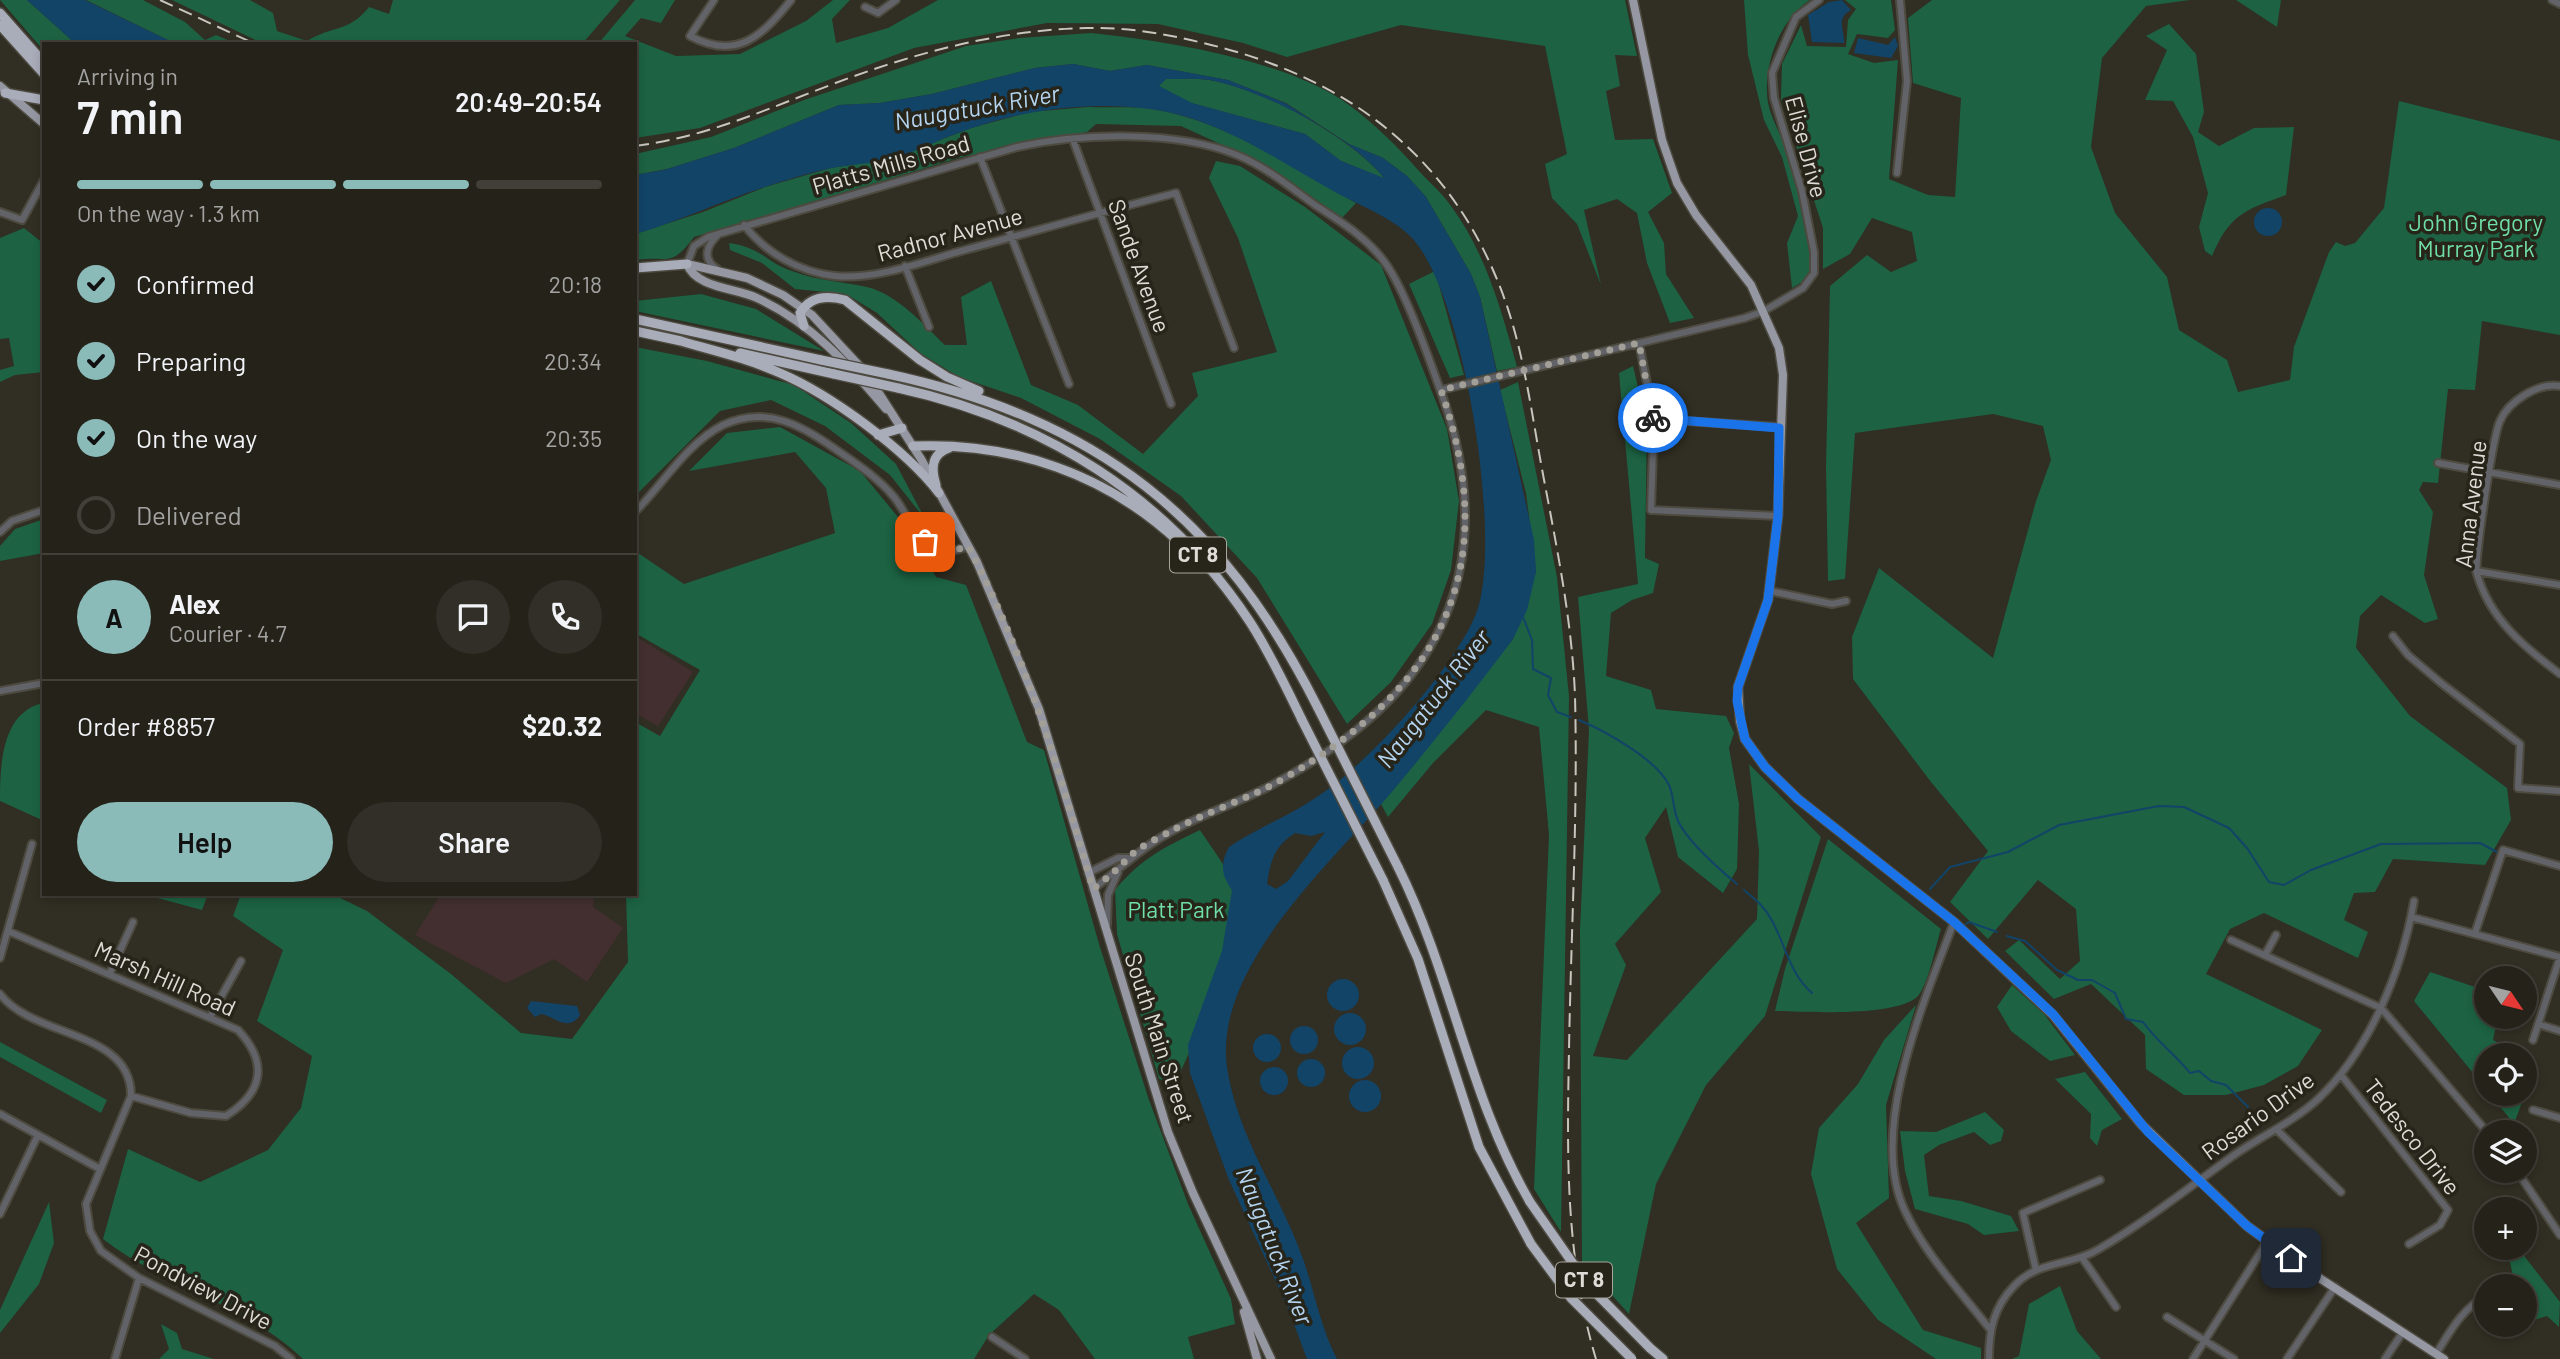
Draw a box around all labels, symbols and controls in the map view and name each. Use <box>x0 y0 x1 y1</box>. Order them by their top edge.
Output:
text: Arriving in <box>77 62 178 90</box>
water label: Naugatuck River <box>892 77 1063 135</box>
text: 20:49–20:54 <box>455 86 602 117</box>
text: 7 min <box>77 88 184 143</box>
street label: Elise Drive <box>1780 93 1834 201</box>
street label: Platts Mills Road <box>809 128 973 200</box>
street label: Sande Avenue <box>1103 195 1177 336</box>
text: On the way · 1.3 km <box>77 199 260 227</box>
street label: Radnor Avenue <box>874 201 1025 267</box>
park label: John Gregory Murray Park <box>2409 208 2544 262</box>
icon: check <box>77 265 115 303</box>
text: Confirmed <box>136 268 255 299</box>
text: 20:18 <box>549 270 602 298</box>
icon: check <box>77 342 115 380</box>
text: Preparing <box>136 345 246 376</box>
text: 20:34 <box>544 347 602 375</box>
courier <box>1618 383 1688 453</box>
icon: bike <box>1634 399 1672 437</box>
icon: check <box>77 419 115 457</box>
text: On the way <box>136 422 257 453</box>
text: 20:35 <box>545 424 602 452</box>
street label: Anna Avenue <box>2448 439 2492 569</box>
text: Delivered <box>136 499 242 530</box>
pin <box>895 512 955 572</box>
icon: bag <box>906 523 944 561</box>
road number: CT 8 <box>1170 538 1226 572</box>
button: chat <box>436 580 510 654</box>
button: phone <box>528 580 602 654</box>
text: Alex <box>169 588 220 619</box>
text: A <box>105 602 123 633</box>
text: Courier · 4.7 <box>169 619 287 647</box>
water label: Naugatuck River <box>1370 622 1497 773</box>
text: Order #8857 <box>77 710 215 741</box>
text: $20.32 <box>522 710 602 741</box>
button: Help <box>77 802 333 882</box>
button: Share <box>347 802 602 882</box>
park label: Platt Park <box>1127 895 1225 923</box>
street label: Marsh Hill Road <box>91 934 240 1022</box>
street label: South Main Street <box>1119 949 1201 1126</box>
north arrow <box>2474 966 2538 1029</box>
map controls <box>2474 966 2537 1337</box>
button: locate <box>2474 1043 2537 1106</box>
street label: Rosario Drive <box>2196 1065 2319 1165</box>
street label: Tedesco Drive <box>2359 1073 2467 1200</box>
button: layers <box>2474 1120 2537 1183</box>
water label: Naugatuck River <box>1231 1162 1321 1330</box>
button: + <box>2474 1197 2537 1260</box>
pin <box>2261 1228 2321 1288</box>
street label: Pondview Drive <box>130 1239 277 1335</box>
icon: home <box>2272 1239 2310 1277</box>
road number: CT 8 <box>1556 1262 1612 1298</box>
button: − <box>2474 1274 2537 1337</box>

